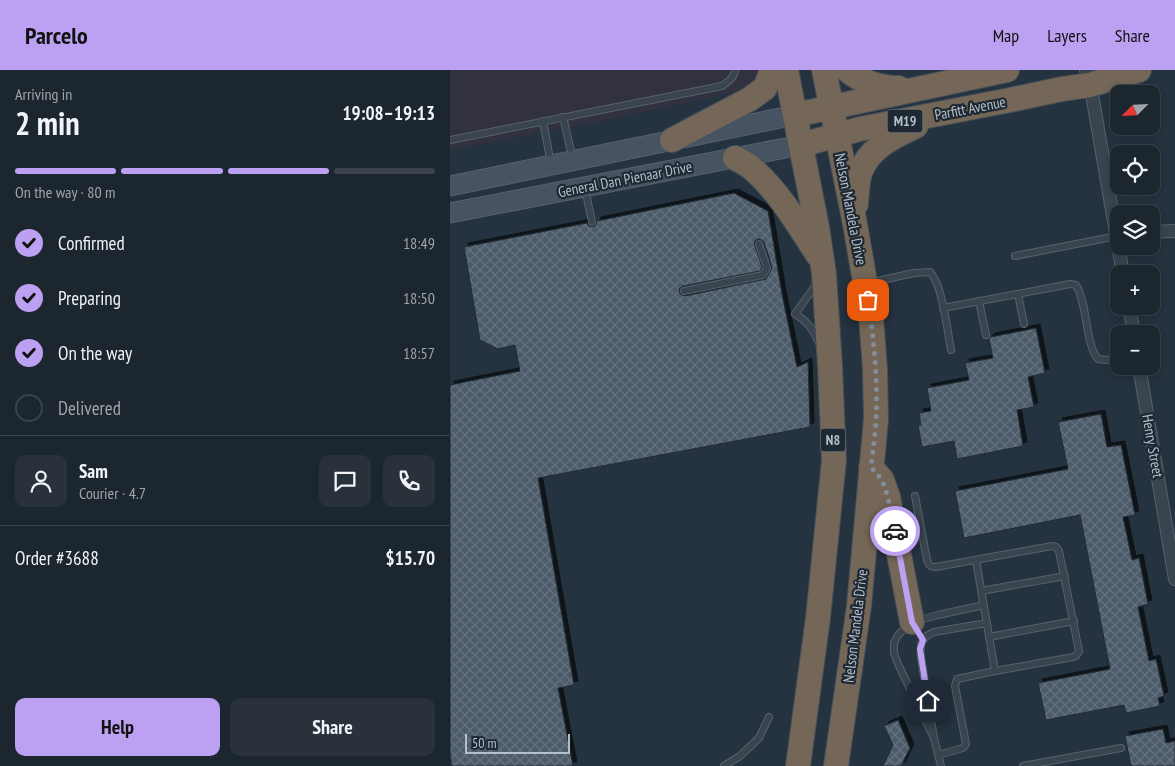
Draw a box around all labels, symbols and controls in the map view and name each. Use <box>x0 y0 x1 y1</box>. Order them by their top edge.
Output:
text: Parcelo <box>25 20 88 51</box>
text: Map <box>993 24 1019 47</box>
text: Layers <box>1047 24 1087 47</box>
text: Share <box>1115 24 1150 47</box>
text: Arriving in <box>15 84 72 104</box>
north arrow <box>1110 85 1160 135</box>
map controls <box>1110 85 1160 375</box>
street label: Parfitt Avenue <box>933 92 1007 124</box>
text: 19:08–19:13 <box>342 101 435 125</box>
text: 2 min <box>15 102 80 144</box>
road number: M19 <box>888 110 922 132</box>
button: locate <box>1110 145 1160 195</box>
street label: Nelson Mandela Drive <box>831 151 871 267</box>
street label: General Dan Pienaar Drive <box>556 157 694 201</box>
text: On the way · 80 m <box>15 182 115 202</box>
button: layers <box>1110 205 1160 255</box>
icon: check <box>15 229 43 257</box>
text: Confirmed <box>58 231 125 255</box>
text: 18:49 <box>403 233 435 253</box>
button: + <box>1110 265 1160 315</box>
pin <box>847 279 889 321</box>
icon: check <box>15 284 43 312</box>
text: Preparing <box>58 286 121 310</box>
icon: bag <box>854 286 882 314</box>
text: 18:50 <box>403 288 435 308</box>
button: − <box>1110 325 1160 375</box>
icon: check <box>15 339 43 367</box>
text: On the way <box>58 341 132 365</box>
text: 18:57 <box>403 343 435 363</box>
text: Delivered <box>58 396 121 420</box>
street label: Henry Street <box>1138 413 1168 479</box>
road number: N8 <box>820 428 846 452</box>
button: person <box>15 455 67 507</box>
button: chat <box>319 455 371 507</box>
button: phone <box>383 455 435 507</box>
text: Sam <box>79 459 108 483</box>
text: Courier · 4.7 <box>79 483 146 503</box>
courier <box>870 506 920 556</box>
icon: car <box>881 517 909 545</box>
text: Order #3688 <box>15 546 99 570</box>
text: $15.70 <box>386 546 435 570</box>
street label: Nelson Mandela Drive <box>839 568 871 684</box>
pin <box>907 680 949 722</box>
icon: home <box>914 687 942 715</box>
button: Help <box>15 698 220 756</box>
button: Share <box>230 698 435 756</box>
scale bar <box>465 731 570 754</box>
text: 50 m <box>472 734 497 752</box>

